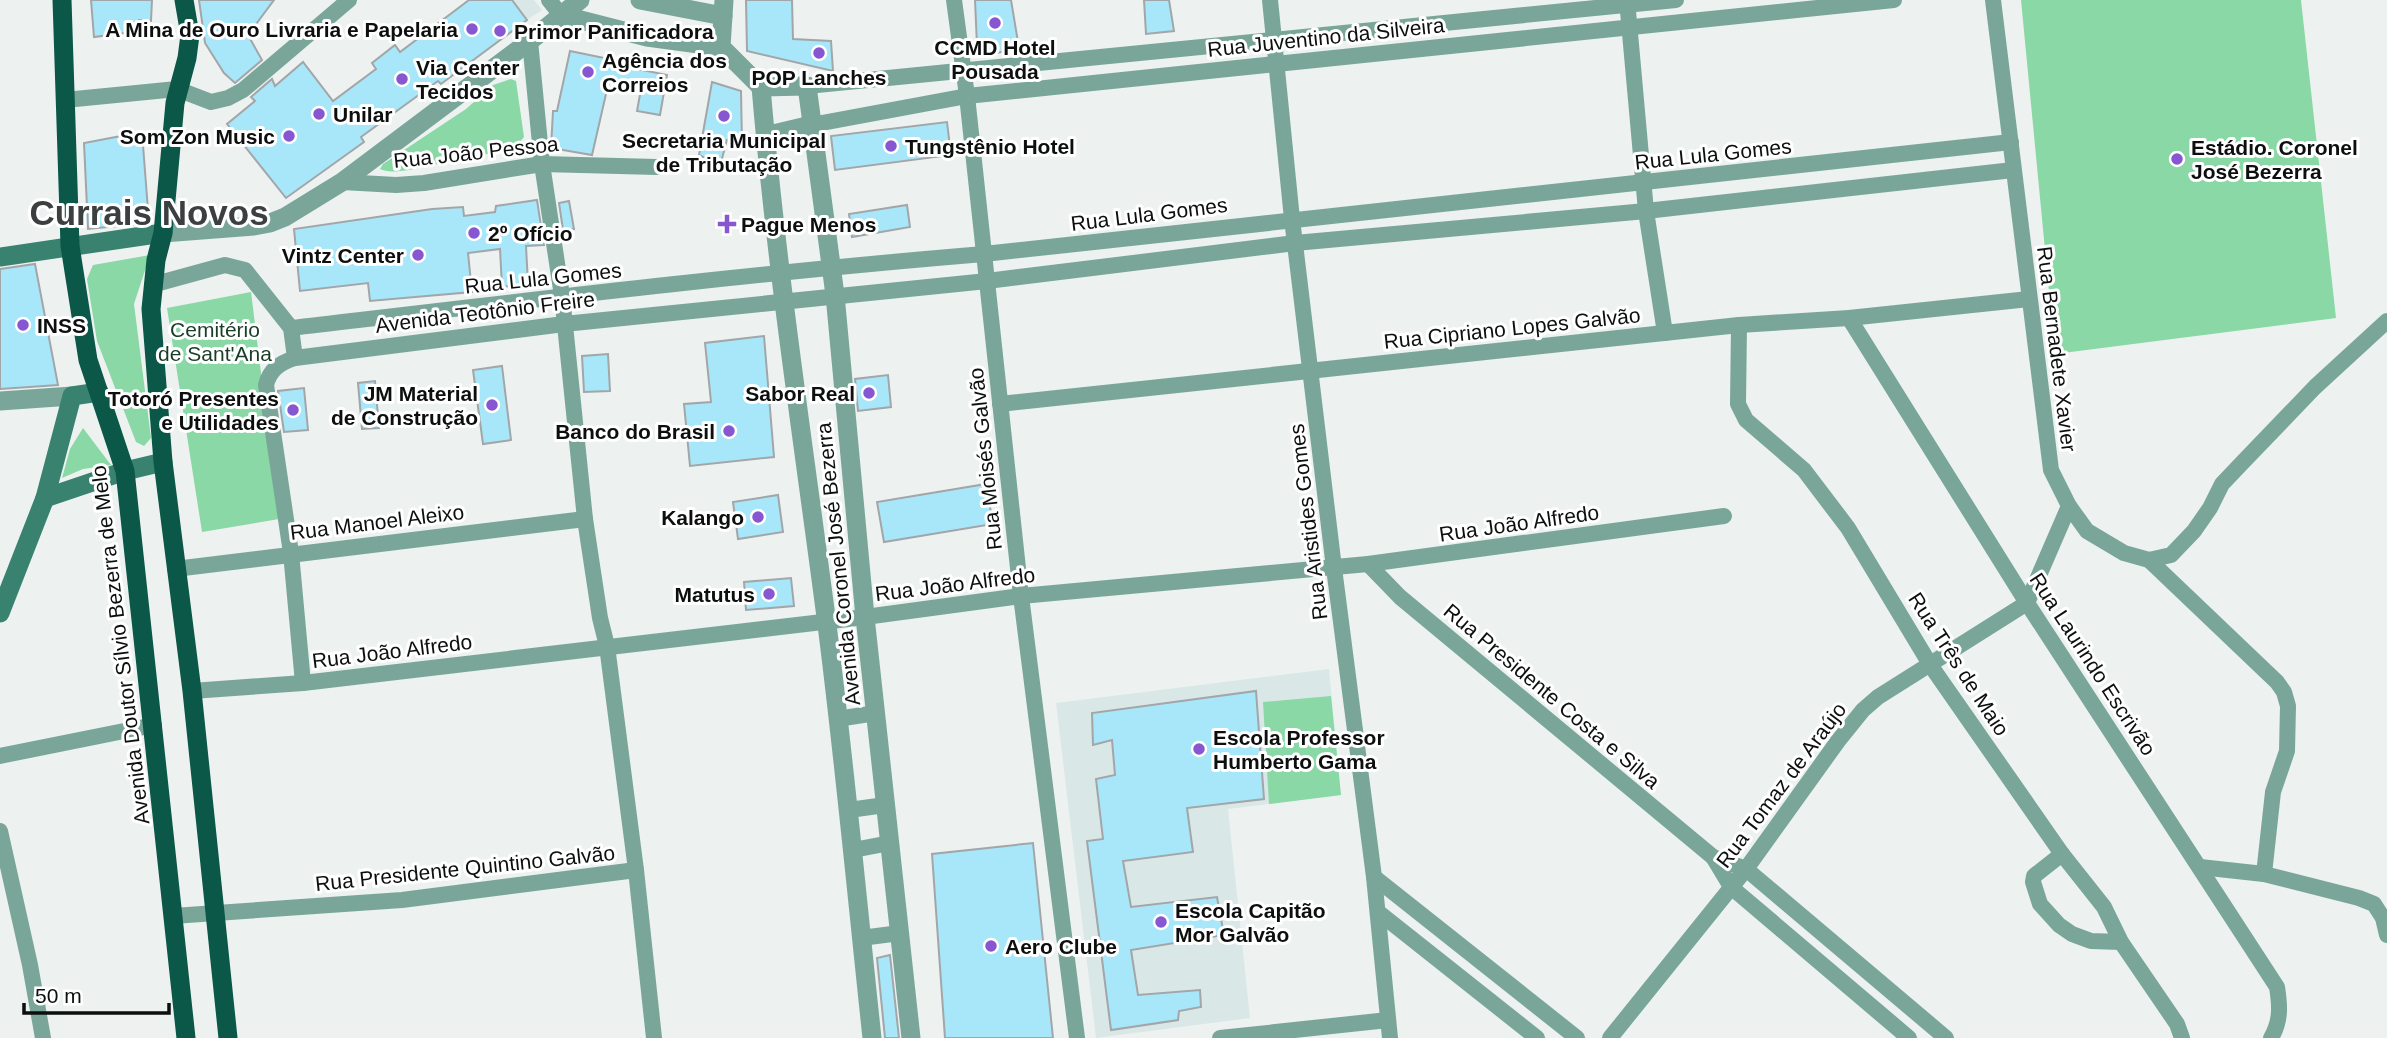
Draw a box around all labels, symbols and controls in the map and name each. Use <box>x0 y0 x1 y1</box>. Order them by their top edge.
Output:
street label: Rua Juventino da Silveira <box>1206 13 1446 61</box>
marker: CCMD Hotel Pousada <box>987 15 1003 31</box>
place label: A Mina de Ouro Livraria e Papelaria <box>105 18 458 41</box>
place label: Primor Panificadora <box>514 20 714 43</box>
marker: A Mina de Ouro Livraria e Papelaria <box>464 21 480 37</box>
marker: Primor Panificadora <box>492 23 508 39</box>
place label: CCMD Hotel Pousada <box>934 36 1056 83</box>
marker: POP Lanches <box>811 45 827 61</box>
place label: Agência dos Correios <box>602 49 727 96</box>
place label: Via Center Tecidos <box>416 56 520 103</box>
marker: Agência dos Correios <box>580 64 596 80</box>
place label: POP Lanches <box>751 66 887 89</box>
marker: Via Center Tecidos <box>394 71 410 87</box>
place label: Unilar <box>333 103 393 126</box>
marker: Unilar <box>311 106 327 122</box>
marker: Secretaria Municipal de Tributação <box>716 108 732 124</box>
place label: Som Zon Music <box>120 125 275 148</box>
marker: Som Zon Music <box>281 128 297 144</box>
place label: Secretaria Municipal de Tributação <box>622 129 826 176</box>
street label: Rua João Pessoa <box>392 132 560 172</box>
street label: Rua Lula Gomes <box>1633 134 1793 174</box>
place label: Tungstênio Hotel <box>905 135 1075 158</box>
place label: Estádio. Coronel José Bezerra <box>2191 136 2358 183</box>
marker: Tungstênio Hotel <box>883 138 899 154</box>
marker: Estádio. Coronel José Bezerra <box>2169 151 2185 167</box>
district label: Currais Novos <box>29 193 269 232</box>
street label: Rua Lula Gomes <box>1069 193 1229 235</box>
place label: Pague Menos <box>741 213 876 236</box>
marker: Pague Menos <box>719 216 735 232</box>
place label: 2º Ofício <box>488 222 573 245</box>
marker: 2º Ofício <box>466 225 482 241</box>
place label: Vintz Center <box>282 244 404 267</box>
street label: Rua Bernadete Xavier <box>2033 245 2081 453</box>
marker: Vintz Center <box>410 247 426 263</box>
street label: Rua Lula Gomes <box>463 258 623 298</box>
street label: Avenida Teotônio Freire <box>374 287 596 337</box>
street label: Rua Cipriano Lopes Galvão <box>1383 303 1641 353</box>
place label: INSS <box>37 314 86 337</box>
marker: INSS <box>15 317 31 333</box>
park label: Cemitério de Sant'Ana <box>158 318 272 365</box>
street label: Rua Moisés Galvão <box>964 367 1006 551</box>
place label: JM Material de Construção <box>331 382 478 429</box>
place label: Sabor Real <box>745 382 855 405</box>
marker: Sabor Real <box>861 385 877 401</box>
place label: Totoró Presentes e Utilidades <box>108 387 279 434</box>
marker: JM Material de Construção <box>484 397 500 413</box>
marker: Totoró Presentes e Utilidades <box>285 402 301 418</box>
place label: Banco do Brasil <box>555 420 715 443</box>
street label: Avenida Coronel José Bezerra <box>812 421 864 707</box>
marker: Banco do Brasil <box>721 423 737 439</box>
street label: Rua Aristides Gomes <box>1285 423 1331 621</box>
street label: Avenida Doutor Sílvio Bezerra de Melo <box>87 464 153 826</box>
street label: Rua Manoel Aleixo <box>289 500 465 544</box>
street label: Rua João Alfredo <box>1438 500 1600 546</box>
place label: Kalango <box>661 506 744 529</box>
marker: Kalango <box>750 509 766 525</box>
street label: Rua João Alfredo <box>874 563 1036 605</box>
street label: Rua Laurindo Escrivão <box>2026 569 2160 759</box>
place label: Matutus <box>675 583 755 606</box>
marker: Matutus <box>761 586 777 602</box>
street label: Rua Três de Maio <box>1904 588 2014 740</box>
street label: Rua Presidente Costa e Silva <box>1440 599 1665 793</box>
street label: Rua João Alfredo <box>311 630 473 672</box>
street label: Rua Tomaz de Araújo <box>1712 698 1850 872</box>
place label: Escola Professor Humberto Gama <box>1213 726 1385 773</box>
marker: Escola Professor Humberto Gama <box>1191 741 1207 757</box>
street label: Rua Presidente Quintino Galvão <box>314 841 616 895</box>
place label: Escola Capitão Mor Galvão <box>1175 899 1326 946</box>
marker: Escola Capitão Mor Galvão <box>1153 914 1169 930</box>
place label: Aero Clube <box>1005 935 1117 958</box>
marker: Aero Clube <box>983 938 999 954</box>
scale bar <box>24 972 170 1016</box>
text: 50 m <box>35 984 82 1007</box>

